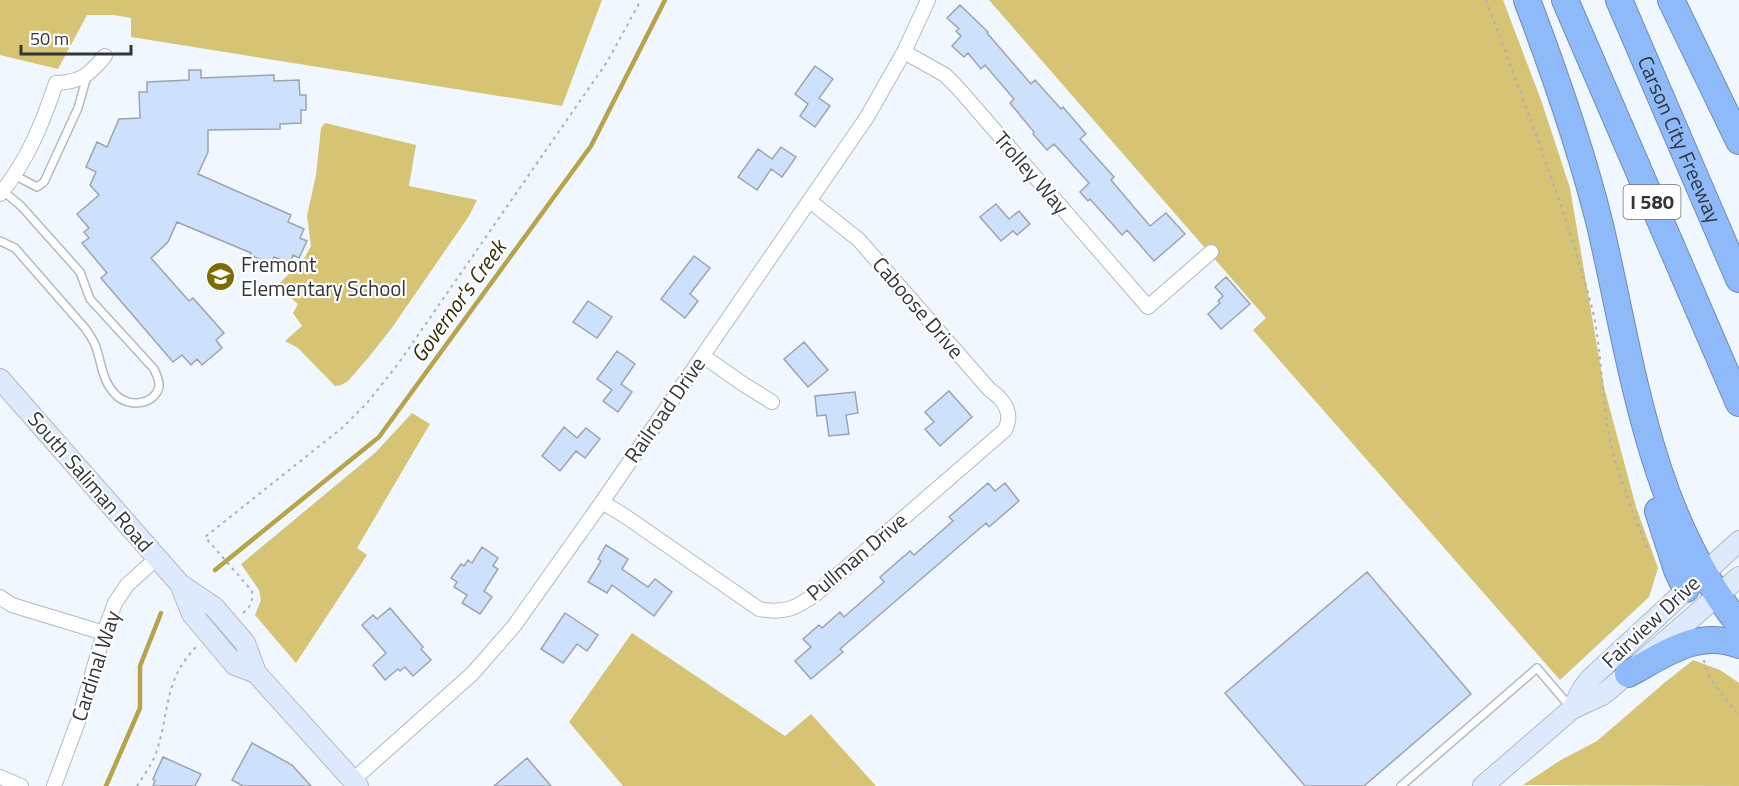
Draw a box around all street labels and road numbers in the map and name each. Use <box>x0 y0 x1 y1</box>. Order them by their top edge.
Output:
street label: Carson City Freeway <box>1630 50 1730 228</box>
street label: Trolley Way <box>987 124 1077 221</box>
road number: I 580 <box>1624 185 1680 219</box>
street label: Caboose Drive <box>865 249 972 365</box>
street label: Railroad Drive <box>616 350 713 469</box>
street label: South Saliman Road <box>20 404 161 559</box>
street label: Pullman Drive <box>799 504 914 608</box>
street label: Fairview Drive <box>1594 567 1707 675</box>
street label: Cardinal Way <box>62 606 128 725</box>

